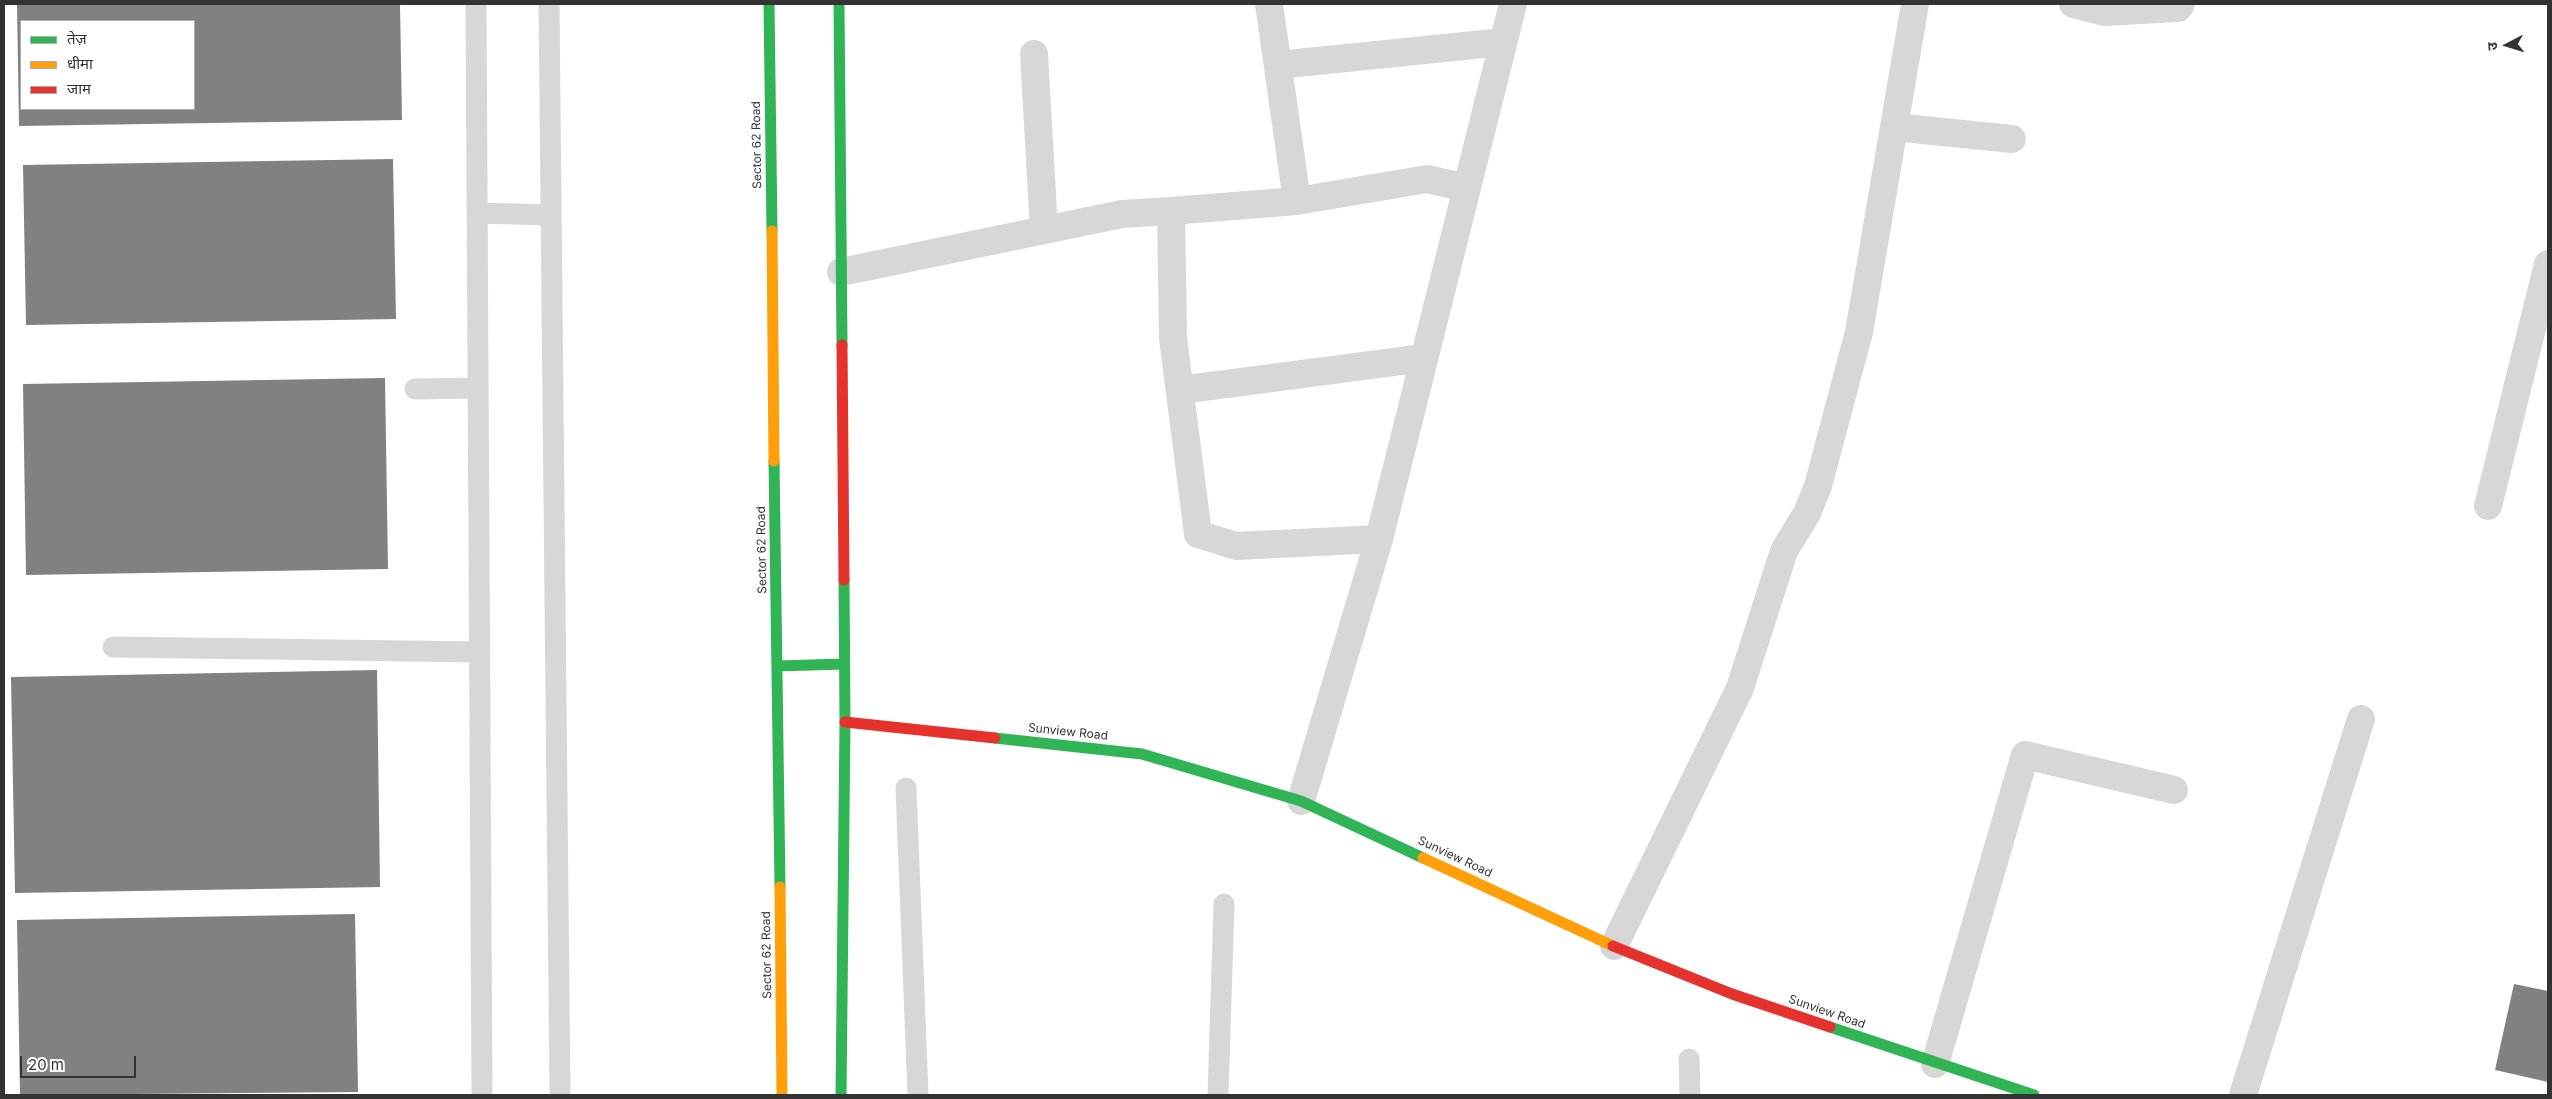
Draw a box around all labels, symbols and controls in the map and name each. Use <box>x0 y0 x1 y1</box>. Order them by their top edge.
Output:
legend <box>20 20 195 110</box>
north arrow <box>2482 20 2532 70</box>
text: तेज़ <box>67 29 87 48</box>
text: उ <box>2483 42 2500 51</box>
text: धीमा <box>67 54 93 73</box>
text: जाम <box>67 79 91 98</box>
street label: Sector 62 Road <box>749 101 765 189</box>
street label: Sector 62 Road <box>754 506 770 594</box>
street label: Sunview Road <box>1027 721 1109 743</box>
street label: Sunview Road <box>1416 834 1494 880</box>
street label: Sector 62 Road <box>759 911 775 999</box>
street label: Sunview Road <box>1787 992 1867 1032</box>
scale bar <box>22 1046 139 1078</box>
text: 20 m <box>28 1055 64 1074</box>

